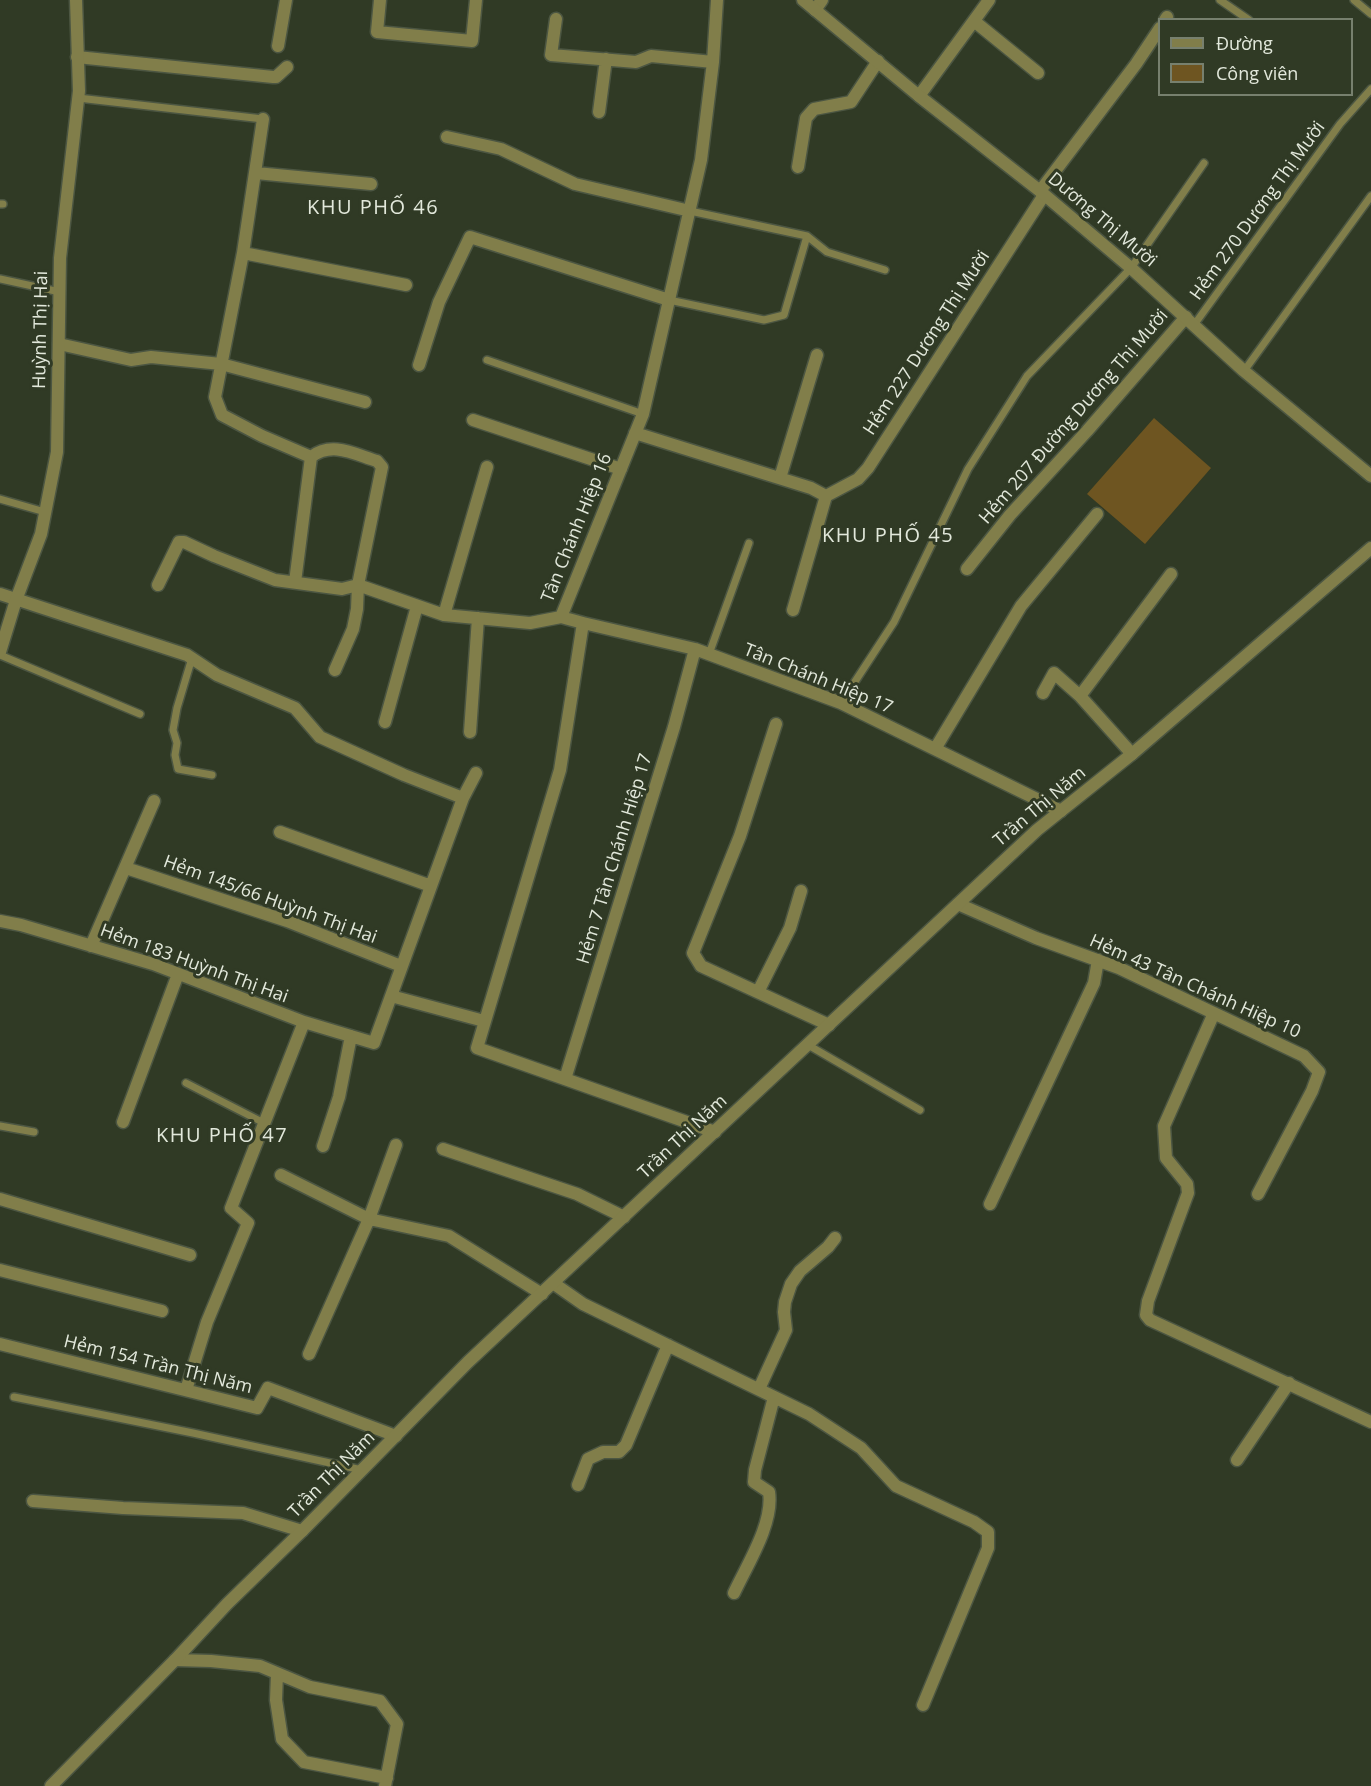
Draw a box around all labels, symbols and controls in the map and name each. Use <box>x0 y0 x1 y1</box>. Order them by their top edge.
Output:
legend <box>1158 18 1353 96</box>
text: Đường <box>1216 31 1273 55</box>
text: Công viên <box>1216 61 1298 85</box>
street label: Hẻm 270 Dương Thị Mười <box>1186 117 1330 305</box>
street label: Dương Thị Mười <box>1043 168 1161 272</box>
district label: KHU PHỐ 46 <box>307 196 439 220</box>
street label: Hẻm 227 Dương Thị Mười <box>859 247 995 439</box>
street label: Huỳnh Thị Hai <box>29 271 53 389</box>
street label: Hẻm 207 Đường Dương Thị Mười <box>975 305 1173 529</box>
street label: Tân Chánh Hiệp 16 <box>537 450 617 606</box>
district label: KHU PHỐ 45 <box>822 524 954 548</box>
street label: Tân Chánh Hiệp 17 <box>740 639 896 719</box>
street label: Hẻm 7 Tân Chánh Hiệp 17 <box>573 751 657 967</box>
street label: Trần Thị Năm <box>990 762 1090 852</box>
street label: Hẻm 145/66 Huỳnh Thị Hai <box>160 851 380 949</box>
street label: Hẻm 183 Huỳnh Thị Hai <box>97 920 291 1008</box>
street label: Hẻm 43 Tân Chánh Hiệp 10 <box>1086 931 1304 1043</box>
street label: Trần Thị Năm <box>634 1090 732 1184</box>
district label: KHU PHỐ 47 <box>156 1124 288 1148</box>
street label: Hẻm 154 Trần Thị Năm <box>61 1331 255 1399</box>
street label: Trần Thị Năm <box>284 1427 380 1523</box>

